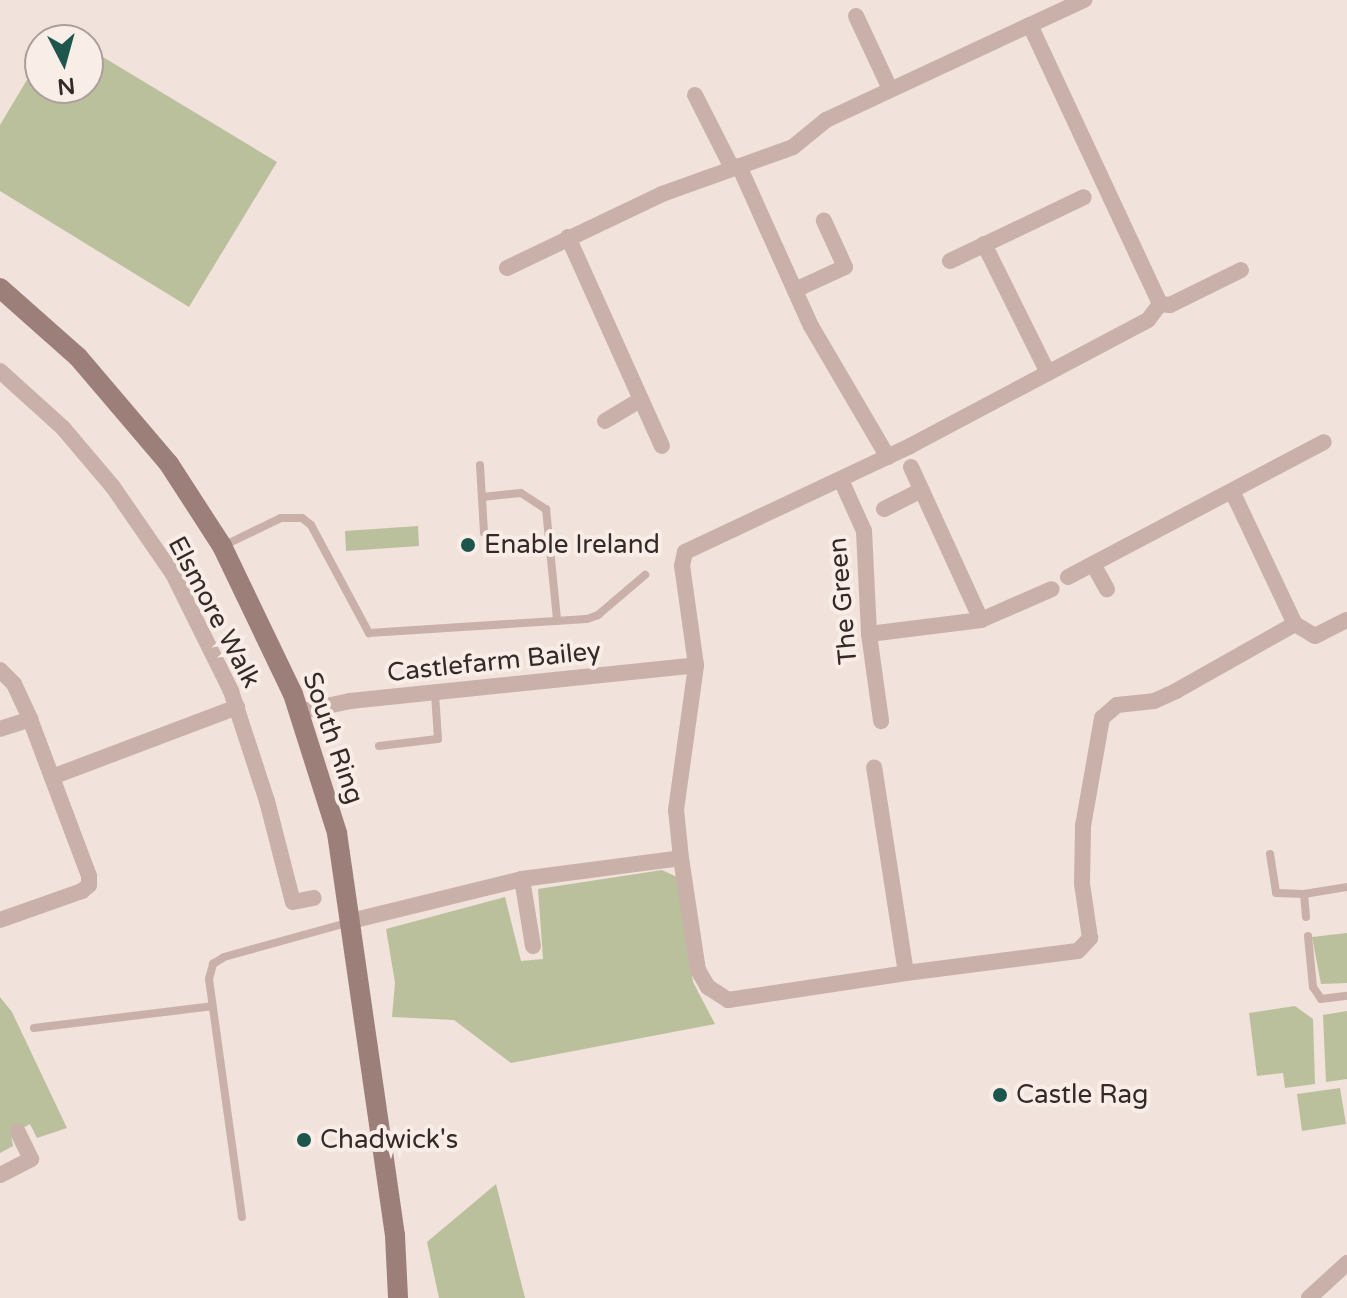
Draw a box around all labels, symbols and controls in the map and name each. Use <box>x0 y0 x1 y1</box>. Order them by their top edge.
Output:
north arrow <box>24 24 104 104</box>
text: N <box>56 72 76 100</box>
place label: Enable Ireland <box>484 529 660 561</box>
street label: Elsmore Walk <box>161 531 267 693</box>
marker: Enable Ireland <box>459 536 477 554</box>
street label: The Green <box>822 536 864 666</box>
street label: Castlefarm Bailey <box>385 635 603 689</box>
street label: South Ring <box>296 668 370 808</box>
place label: Castle Rag <box>1016 1079 1148 1111</box>
marker: Castle Rag <box>991 1086 1009 1104</box>
place label: Chadwick's <box>320 1124 458 1156</box>
marker: Chadwick's <box>295 1131 313 1149</box>

